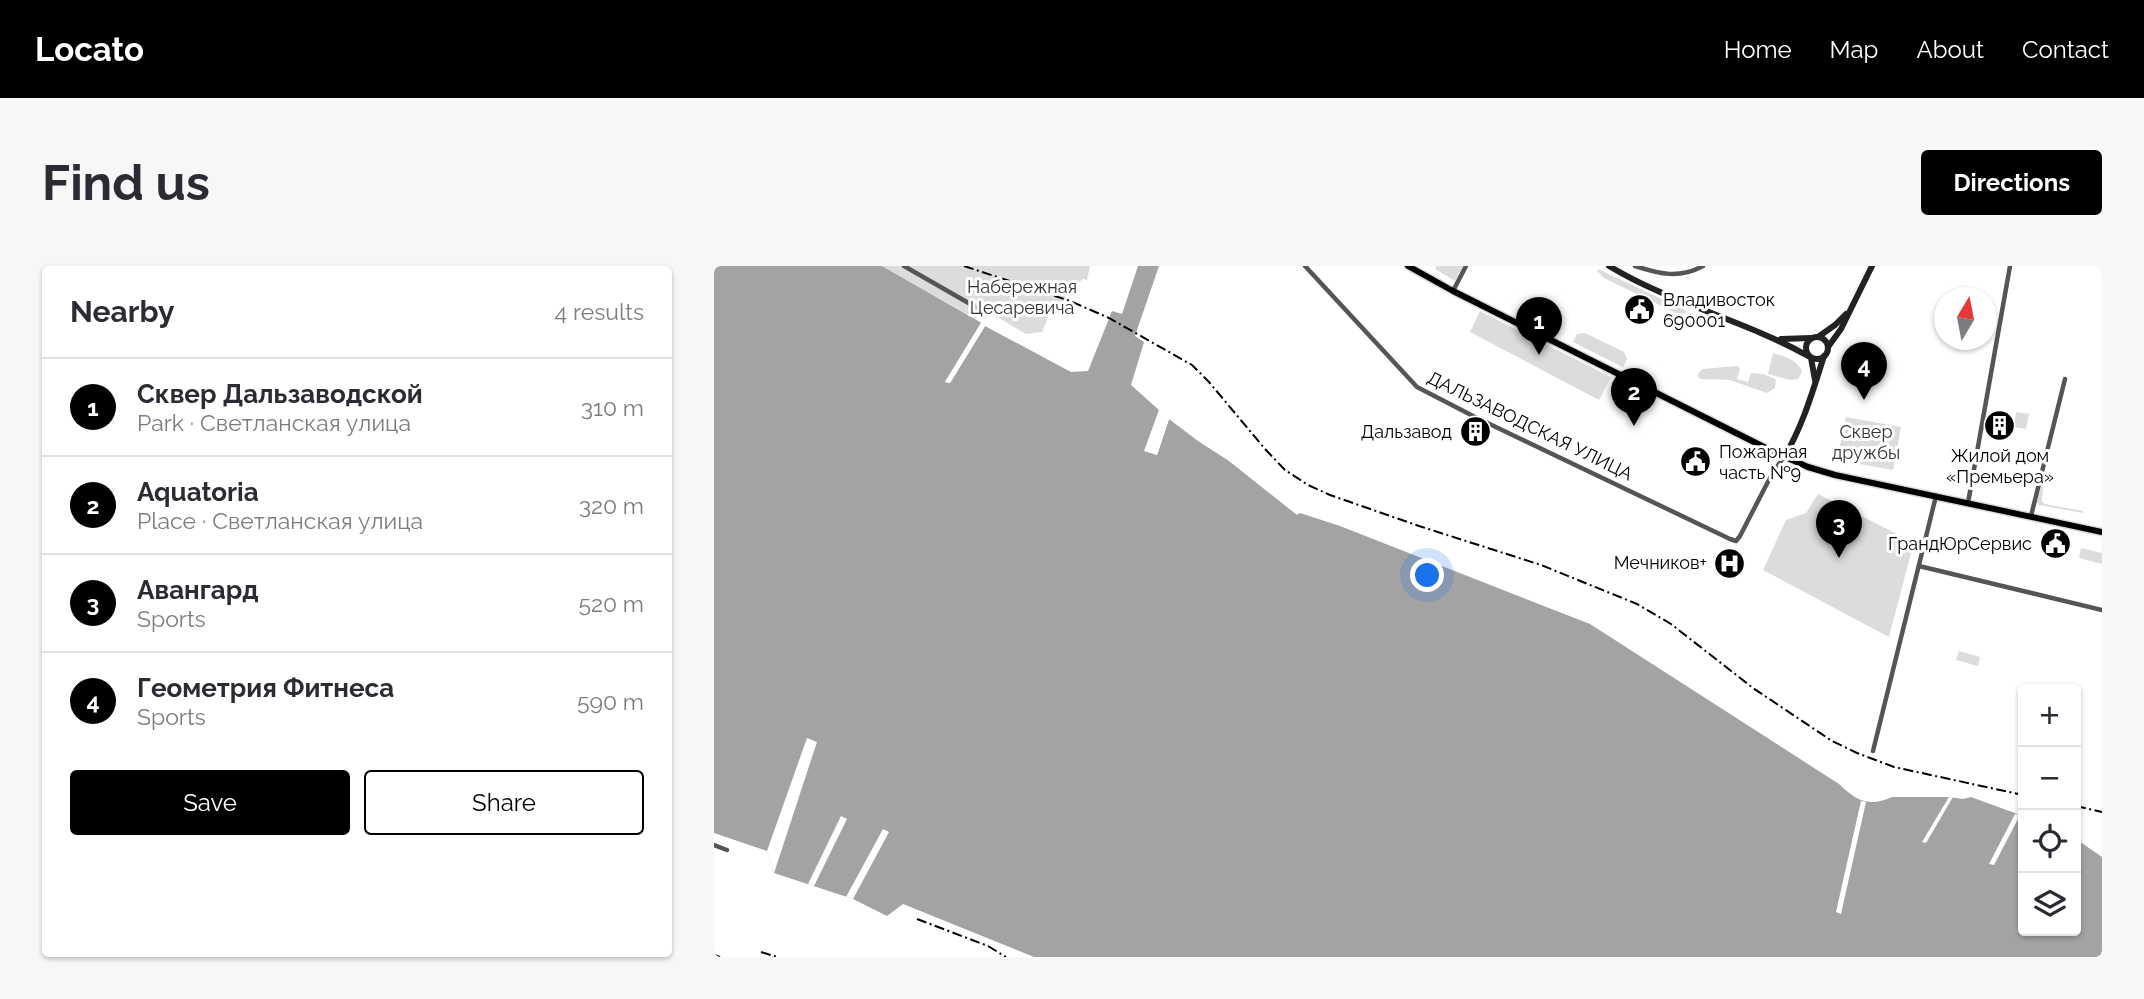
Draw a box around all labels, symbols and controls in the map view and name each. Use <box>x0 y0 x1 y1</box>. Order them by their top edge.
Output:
text: Locato <box>35 30 144 69</box>
text: Home <box>1724 35 1792 64</box>
text: Map <box>1830 35 1878 64</box>
text: About <box>1916 35 1984 64</box>
text: Contact <box>2022 35 2109 64</box>
button: Directions <box>1921 150 2102 215</box>
text: Find us <box>42 154 210 211</box>
park label: Набережная Цесаревича <box>967 276 1077 318</box>
north arrow <box>1934 287 1997 350</box>
place label: Владивосток 690001 <box>1663 289 1775 331</box>
public building icon: Владивосток 690001 <box>1623 293 1657 327</box>
text: Nearby <box>70 294 174 329</box>
pin: 1 <box>1516 297 1562 355</box>
text: 4 results <box>555 298 644 325</box>
pin: 4 <box>1841 342 1887 400</box>
street label: ДАЛЬЗАВОДСКАЯ УЛИЦА <box>1424 367 1636 484</box>
pin: 2 <box>1611 368 1657 426</box>
text: Сквер Дальзаводской <box>137 379 423 409</box>
text: 1 <box>87 394 99 421</box>
text: 310 m <box>581 394 644 421</box>
building icon: Жилой дом «Премьера» <box>1983 408 2017 442</box>
text: Park · Светланская улица <box>137 409 411 436</box>
building icon: Дальзавод <box>1458 415 1492 449</box>
place label: Дальзавод <box>1361 421 1452 442</box>
park label: Сквер дружбы <box>1832 421 1900 463</box>
place label: Пожарная часть №9 <box>1719 441 1807 483</box>
public building icon: Пожарная часть №9 <box>1679 445 1713 479</box>
place label: Жилой дом «Премьера» <box>1946 445 2054 487</box>
text: Aquatoria <box>137 477 259 507</box>
text: 2 <box>87 492 99 519</box>
text: 320 m <box>579 492 644 519</box>
pin: 3 <box>1816 500 1862 558</box>
text: Place · Светланская улица <box>137 507 423 534</box>
public building icon: ГрандЮрСервис <box>2038 527 2072 561</box>
place label: ГрандЮрСервис <box>1888 533 2032 554</box>
hospital icon: Мечников+ <box>1713 546 1747 580</box>
place label: Мечников+ <box>1614 552 1707 573</box>
your location <box>1410 558 1444 592</box>
text: Авангард <box>137 575 259 605</box>
text: 3 <box>87 590 99 617</box>
text: 520 m <box>578 590 644 617</box>
text: Sports <box>137 605 206 632</box>
text: Геометрия Фитнеса <box>137 673 394 703</box>
map controls <box>2018 684 2081 936</box>
button: + <box>2018 684 2081 747</box>
text: 4 <box>86 688 100 715</box>
text: 590 m <box>577 688 644 715</box>
text: Sports <box>137 703 206 730</box>
button: − <box>2018 747 2081 810</box>
button: Save <box>70 770 350 835</box>
button: Share <box>364 770 644 835</box>
button: locate <box>2018 810 2081 873</box>
button: layers <box>2018 873 2081 936</box>

